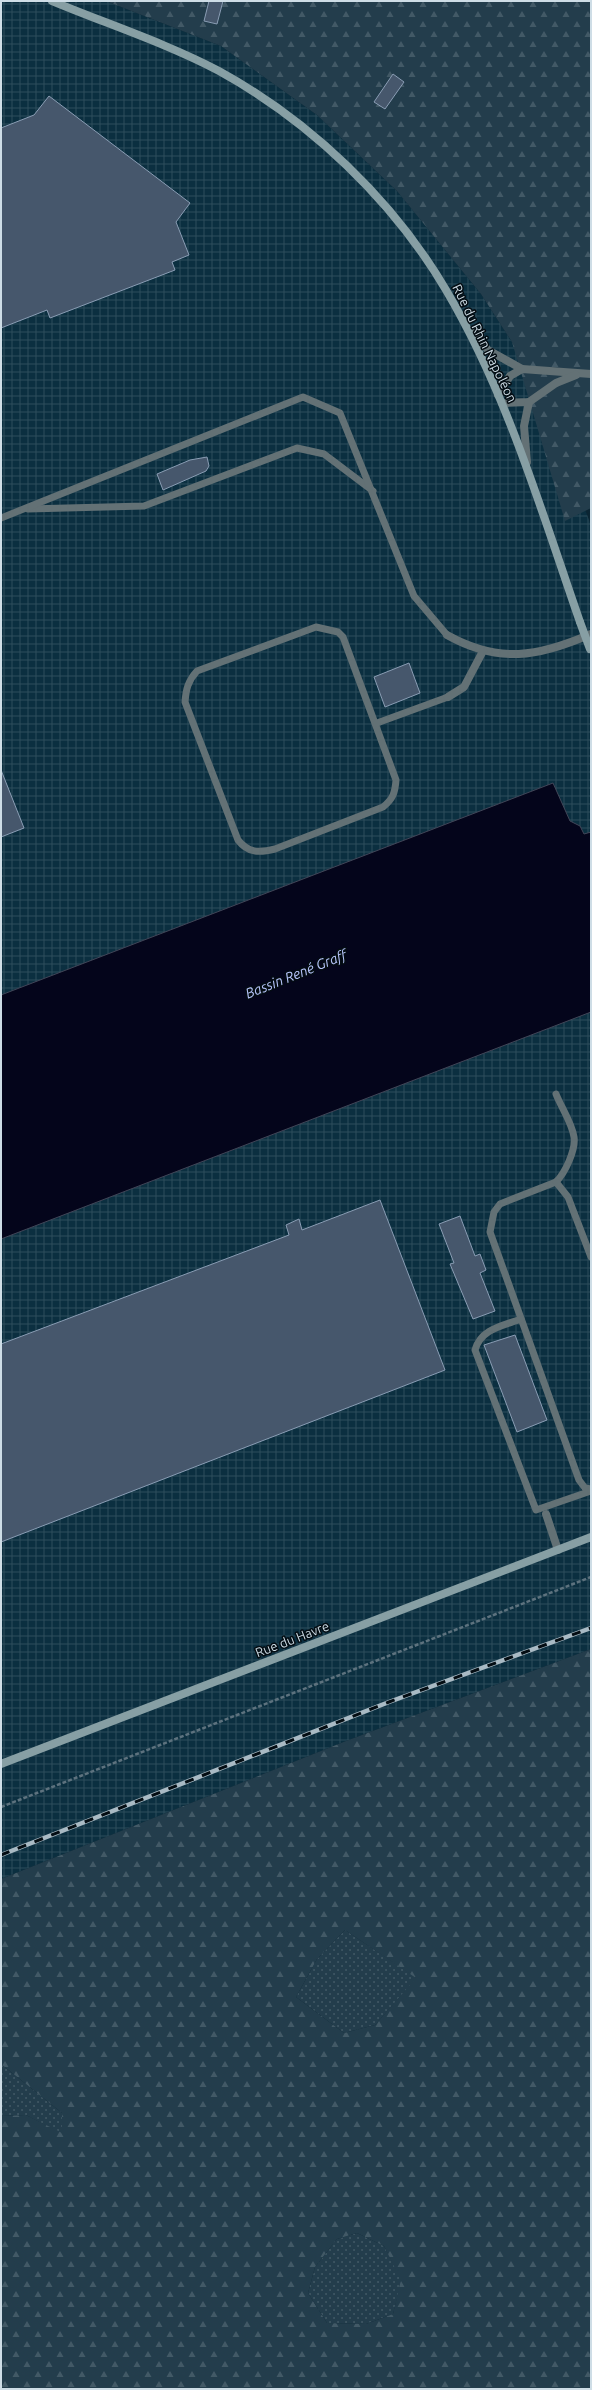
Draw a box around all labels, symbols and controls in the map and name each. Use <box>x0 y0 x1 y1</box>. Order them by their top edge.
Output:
street label: Rue du Rhin Napoléon <box>450 282 520 404</box>
water label: Bassin René Graff <box>243 946 351 1002</box>
street label: Rue du Havre <box>253 1619 331 1659</box>

